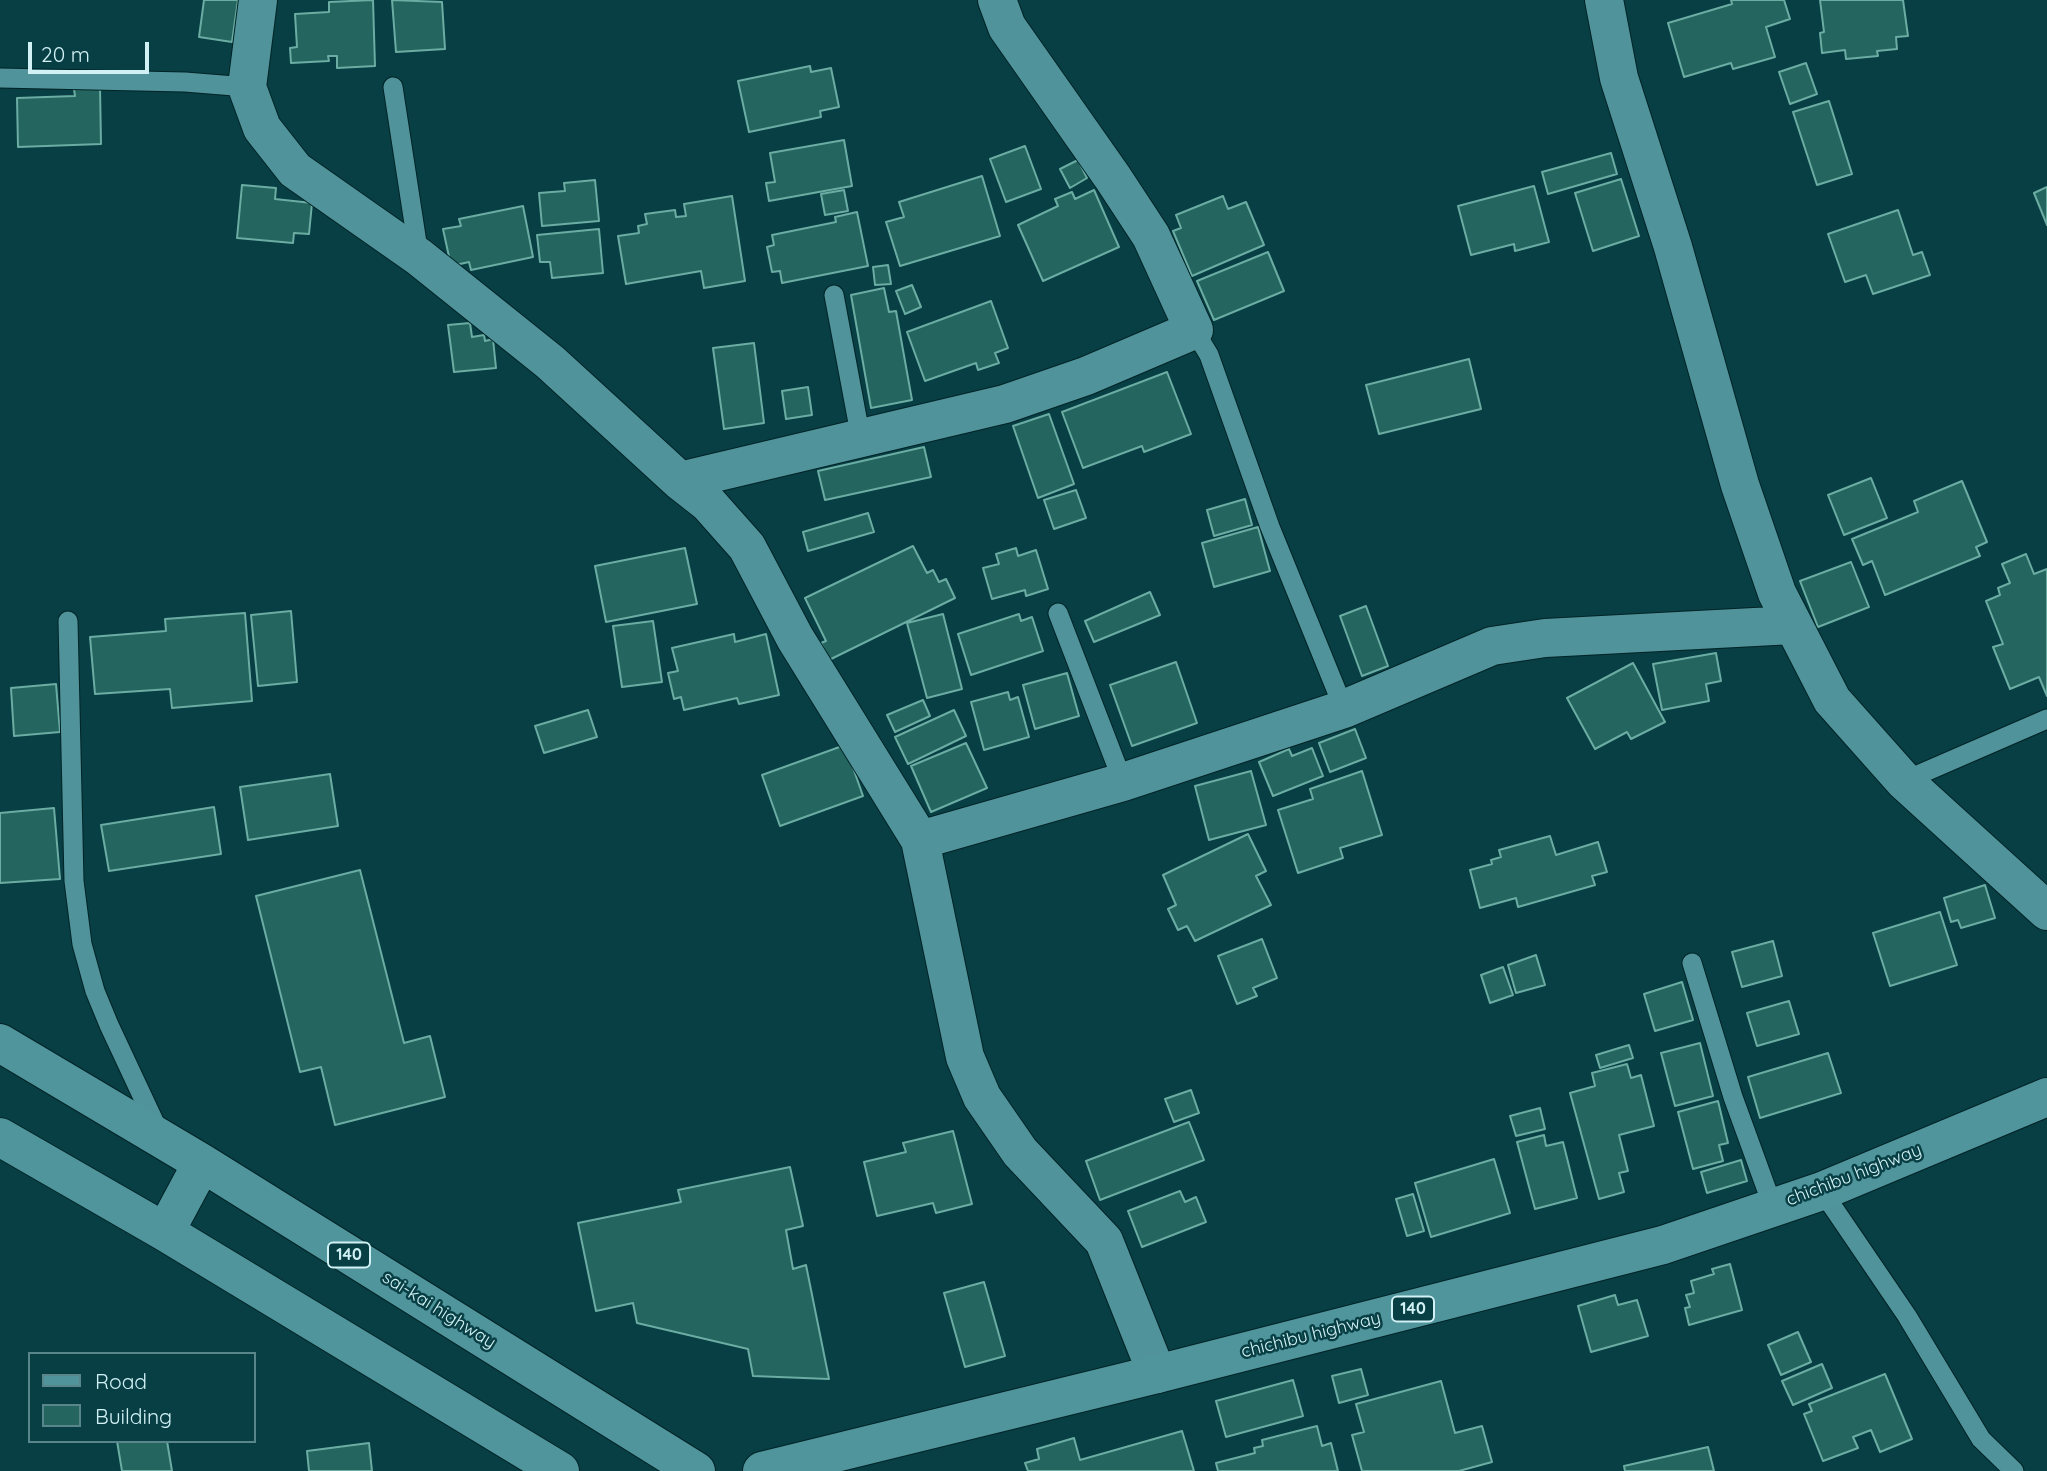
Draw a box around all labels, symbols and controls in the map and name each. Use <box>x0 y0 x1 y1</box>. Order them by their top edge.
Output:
scale bar <box>32 28 152 72</box>
text: 20 m <box>41 41 90 67</box>
street label: chichibu highway <box>1783 1139 1925 1211</box>
road number: 140 <box>328 1242 370 1268</box>
street label: sai-kai highway <box>378 1266 500 1354</box>
road number: 140 <box>1392 1296 1434 1322</box>
street label: chichibu highway <box>1239 1307 1383 1363</box>
legend <box>28 1352 256 1443</box>
text: Road <box>95 1368 147 1394</box>
text: Building <box>95 1403 172 1429</box>

